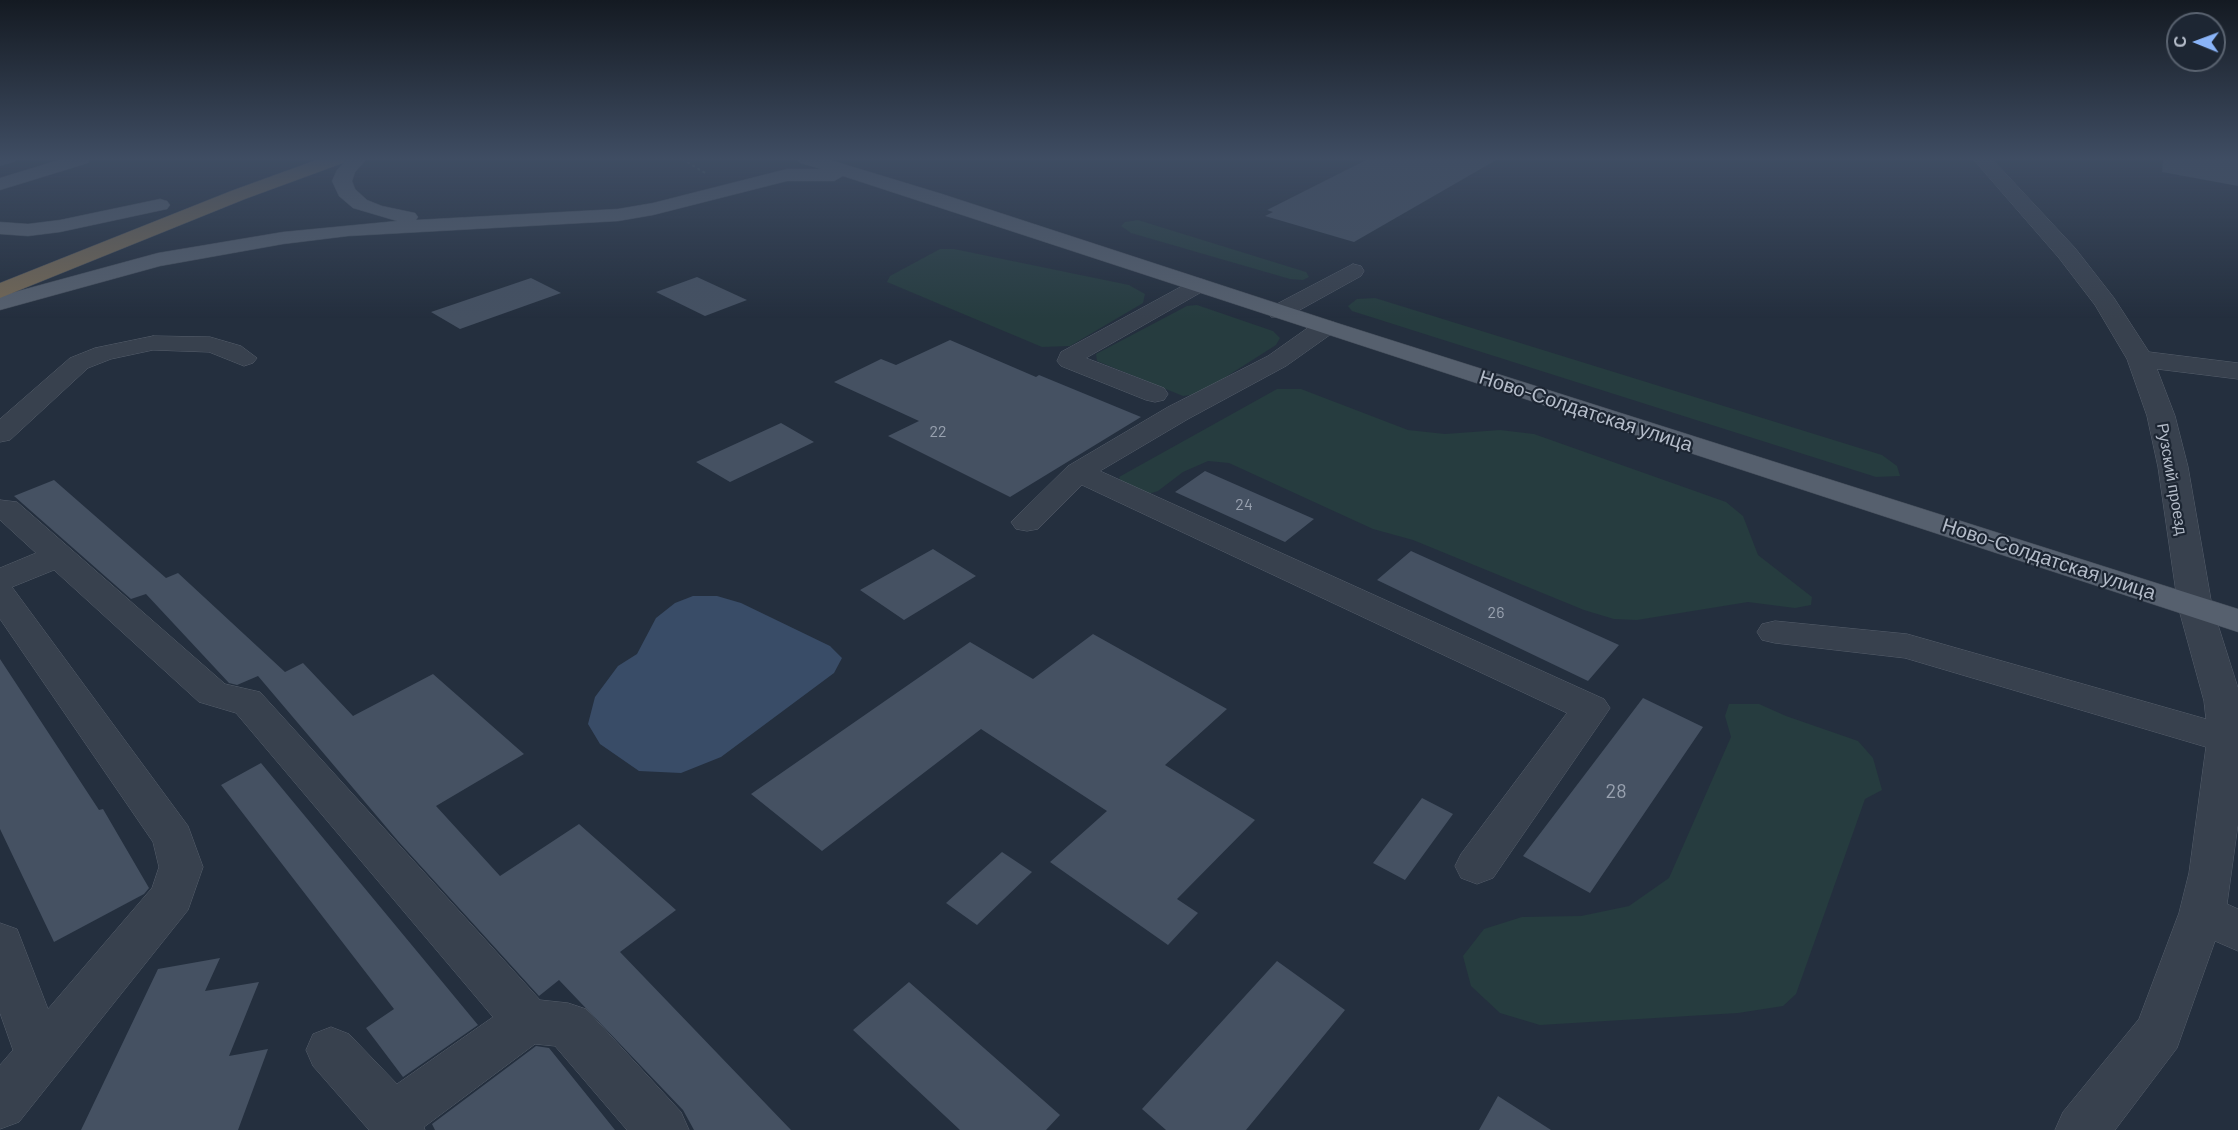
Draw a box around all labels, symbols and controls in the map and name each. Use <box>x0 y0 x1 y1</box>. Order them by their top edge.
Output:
north arrow <box>2166 12 2226 72</box>
text: С <box>2170 36 2189 48</box>
street label: Ново-Солдатская улица <box>1476 365 1696 457</box>
house number: 22 <box>929 422 947 442</box>
street label: Рузский проезд <box>2153 422 2191 536</box>
house number: 24 <box>1235 495 1253 515</box>
street label: Ново-Солдатская улица <box>1939 513 2159 605</box>
house number: 26 <box>1488 603 1504 623</box>
house number: 28 <box>1605 779 1627 803</box>

